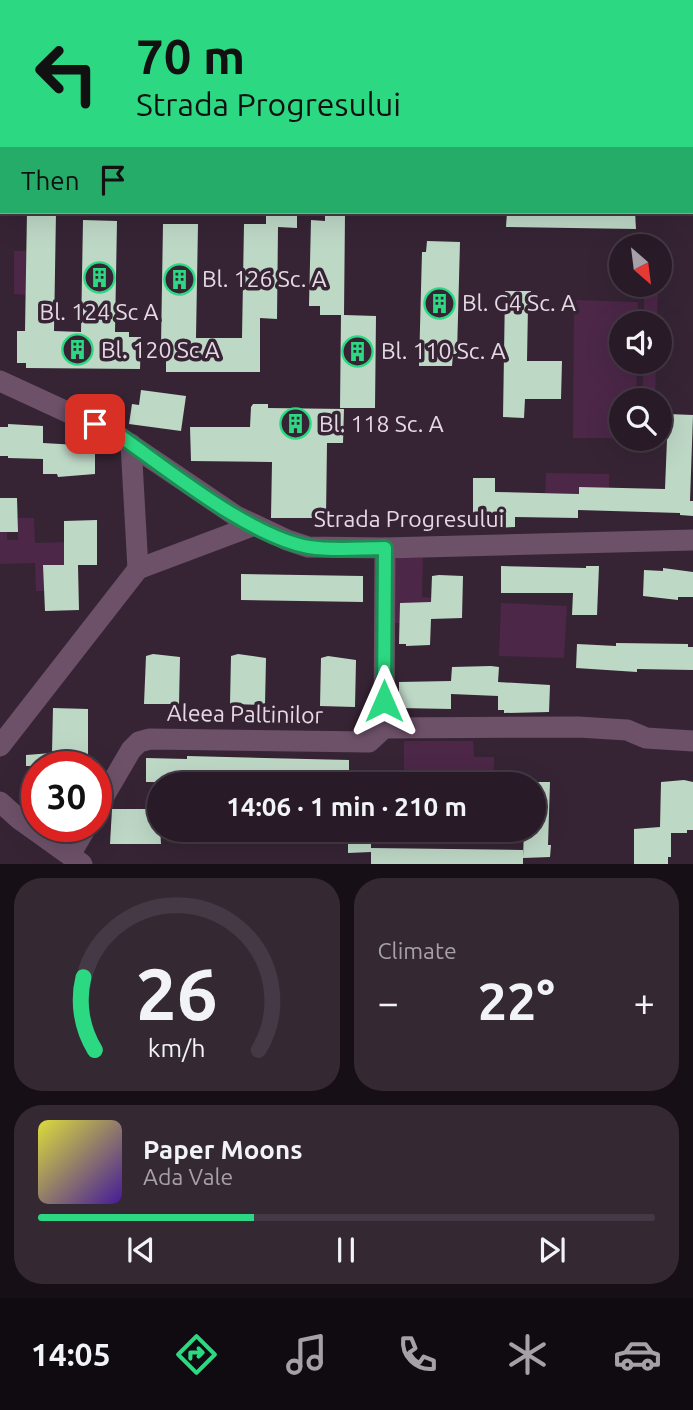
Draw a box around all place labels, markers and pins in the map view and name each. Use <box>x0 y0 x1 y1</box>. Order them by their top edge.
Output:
building icon: Bl. 124 Sc A <box>82 261 116 295</box>
building icon: Bl. 126 Sc. A <box>162 262 196 296</box>
place label: Bl. 126 Sc. A <box>202 266 327 291</box>
building icon: Bl. G4 Sc. A <box>422 286 456 320</box>
place label: Bl. G4 Sc. A <box>462 290 576 315</box>
place label: Bl. 124 Sc A <box>40 299 158 324</box>
building icon: Bl. 120 Sc A <box>61 333 95 367</box>
building icon: Bl. 110 Sc. A <box>341 334 375 368</box>
place label: Bl. 120 Sc A <box>101 337 220 362</box>
place label: Bl. 110 Sc. A <box>381 338 506 363</box>
pin <box>65 394 125 454</box>
building icon: Bl. 118 Sc. A <box>279 407 313 441</box>
place label: Bl. 118 Sc. A <box>319 411 444 436</box>

